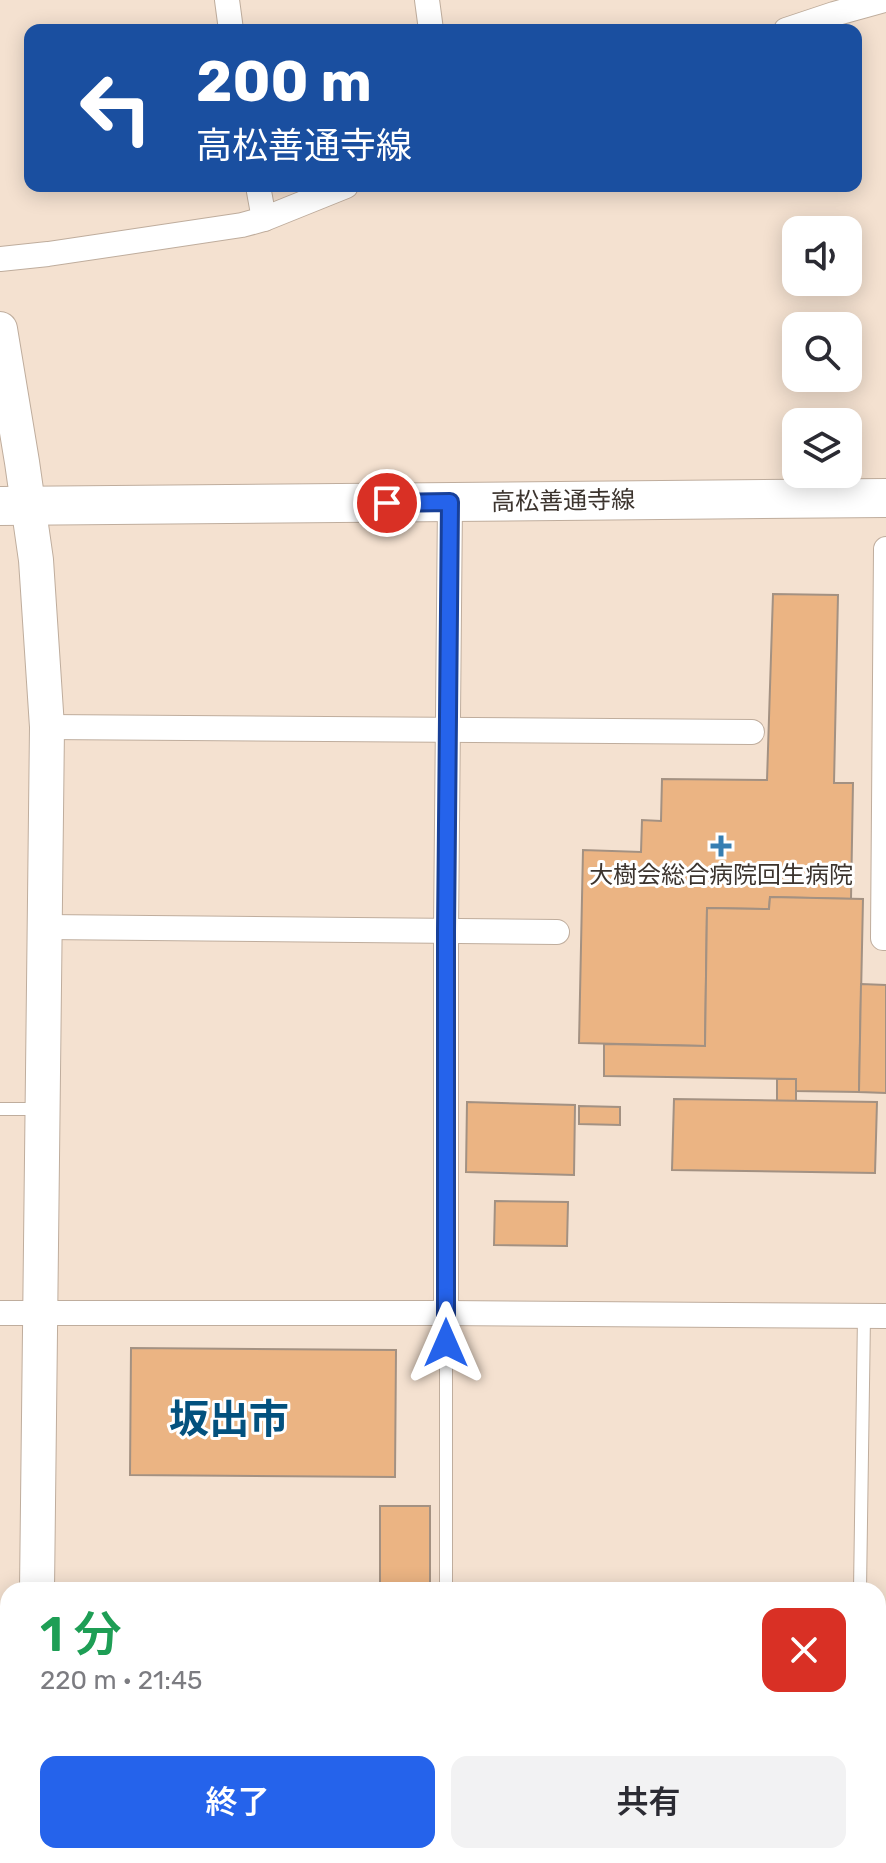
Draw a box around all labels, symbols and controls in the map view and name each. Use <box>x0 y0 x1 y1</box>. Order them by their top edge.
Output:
text: 200 m <box>196 49 372 115</box>
icon: left <box>64 56 168 160</box>
text: 高松善通寺線 <box>196 124 412 167</box>
map controls <box>782 216 862 488</box>
button: sound <box>782 216 862 296</box>
button: search <box>782 312 862 392</box>
button: layers <box>782 408 862 488</box>
pin <box>353 469 421 537</box>
icon: arrive <box>365 481 409 525</box>
street label: 高松善通寺線 <box>491 486 635 516</box>
marker: 大樹会総合病院回生病院 <box>710 835 732 857</box>
place label: 大樹会総合病院回生病院 <box>589 861 853 889</box>
position arrow <box>404 1301 488 1385</box>
district label: 坂出市 <box>169 1396 289 1443</box>
text: 1 分 <box>40 1606 122 1663</box>
button: close <box>762 1608 846 1692</box>
text: 220 m · 21:45 <box>40 1665 202 1696</box>
button: 終了 <box>40 1756 435 1848</box>
button: 共有 <box>451 1756 846 1848</box>

